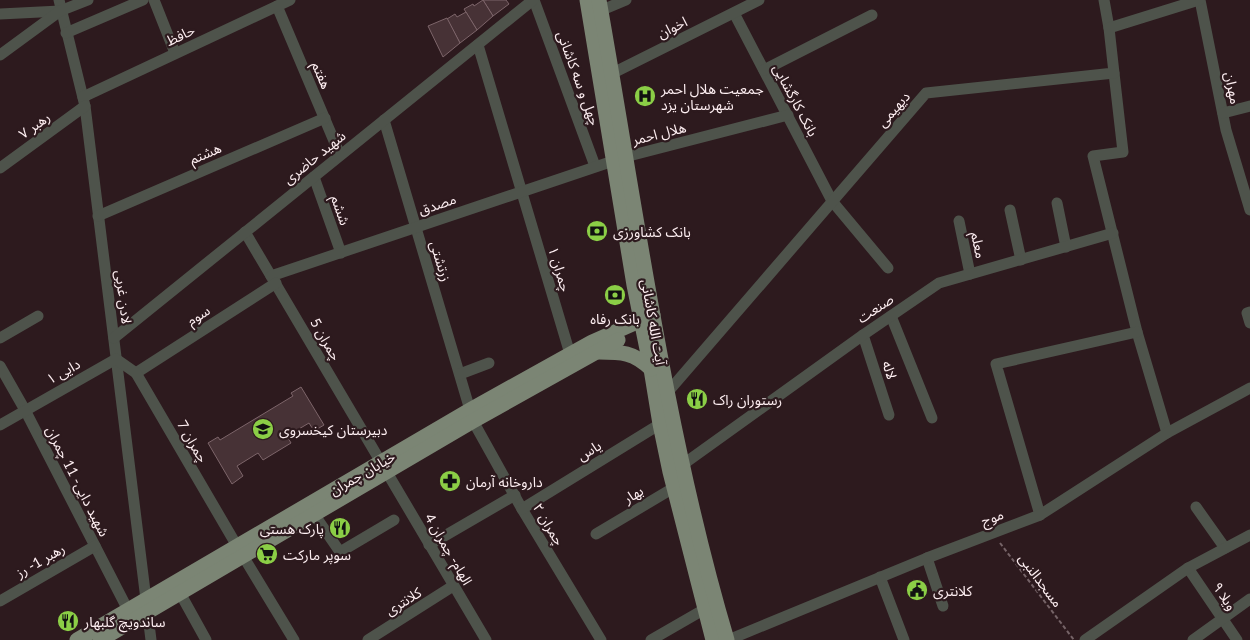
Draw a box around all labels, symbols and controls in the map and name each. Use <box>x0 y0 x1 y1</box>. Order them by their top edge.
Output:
street label: اخوان <box>654 13 690 42</box>
street label: حافظ <box>163 21 197 49</box>
street label: چهل و سه کاشانی <box>552 28 604 128</box>
street label: هفتم <box>306 59 335 92</box>
street label: بانک کارگشایی <box>769 61 822 140</box>
street label: مهران <box>1221 70 1244 106</box>
place label: جمعیت هلال احمر شهرستان یزد <box>660 80 764 114</box>
hospital icon: جمعیت هلال احمر شهرستان یزد <box>633 84 657 108</box>
street label: دیهیمی <box>873 87 914 131</box>
street label: رهبر ۷ <box>15 108 54 143</box>
street label: هلال احمر <box>629 118 688 149</box>
street label: شهید حاضری <box>279 127 349 188</box>
street label: هشتم <box>186 139 225 170</box>
street label: مصدق <box>416 190 458 218</box>
street label: ششم <box>325 193 354 228</box>
bank icon: بانک کشاورزی <box>585 219 609 243</box>
place label: بانک کشاورزی <box>613 223 691 241</box>
street label: معلم <box>965 230 990 260</box>
street label: زرتشتی <box>426 239 455 284</box>
street label: چمران ۱ <box>543 244 575 294</box>
street label: لادن غربی <box>111 269 136 325</box>
street label: آیت الله کاشانی <box>637 278 670 367</box>
bank icon: بانک رفاه <box>603 283 627 307</box>
street label: صنعت <box>854 290 897 326</box>
street label: سوم <box>183 301 214 331</box>
place label: بانک رفاه <box>590 310 640 328</box>
street label: چمران 5 <box>305 315 345 364</box>
street label: دایی ۱ <box>43 355 84 388</box>
street label: لاله <box>879 359 901 381</box>
restaurant icon: رستوران راک <box>685 387 709 411</box>
place label: رستوران راک <box>713 391 782 409</box>
street label: چمران 7 <box>172 417 212 466</box>
school or university icon: دبیرستان کیخسروی <box>251 417 275 441</box>
place label: دبیرستان کیخسروی <box>279 421 388 439</box>
street label: شهید دایی- 11 چمران <box>41 423 113 540</box>
street label: یاس <box>574 436 605 465</box>
street label: خیابان چمران <box>326 447 399 500</box>
pharmacy icon: داروخانه آرمان <box>438 469 462 493</box>
place label: داروخانه آرمان <box>466 473 543 491</box>
street label: بهار <box>619 481 647 508</box>
street label: چمران ۲ <box>528 500 568 549</box>
street label: موج <box>978 505 1007 532</box>
street label: الهام- چمران 4 <box>419 510 476 589</box>
restaurant icon: پارک هستی <box>328 516 352 540</box>
place label: پارک هستی <box>260 520 324 539</box>
street label: رهبر 1- رز <box>12 539 68 582</box>
supermarket icon: سوپر مارکت <box>255 542 279 566</box>
place label: سوپر مارکت <box>283 546 351 565</box>
street label: مسجدالنبی <box>1015 550 1067 611</box>
public building icon: کلانتری <box>905 578 929 602</box>
street label: ویلا ۹ <box>1209 579 1241 614</box>
place label: کلانتری <box>933 582 973 600</box>
street label: کلانتری <box>382 583 425 619</box>
restaurant icon: ساندویچ گلبهار <box>56 609 80 633</box>
place label: ساندویچ گلبهار <box>83 613 165 633</box>

